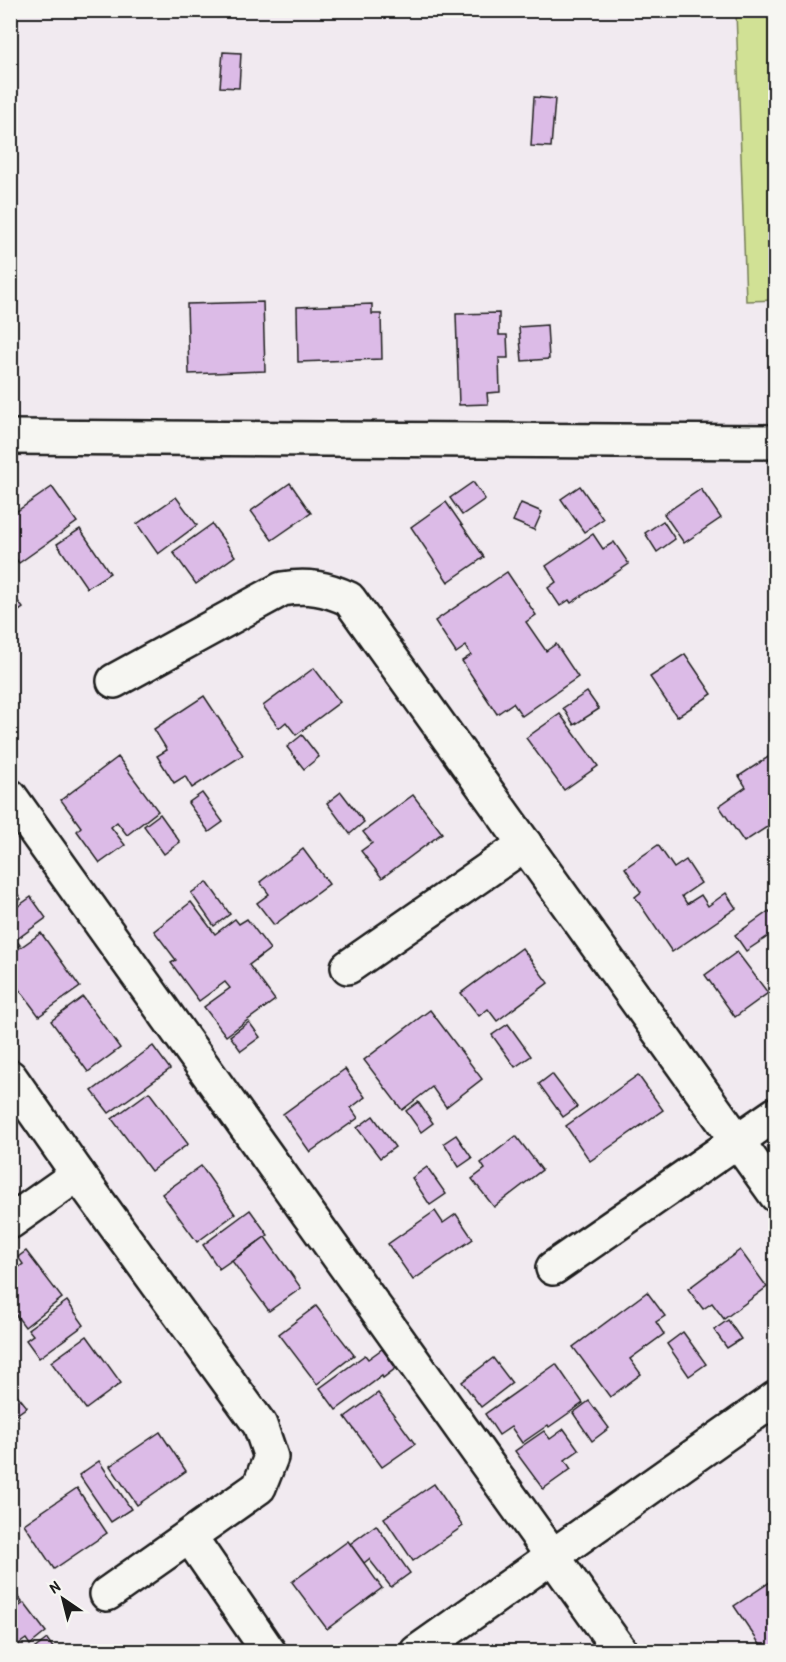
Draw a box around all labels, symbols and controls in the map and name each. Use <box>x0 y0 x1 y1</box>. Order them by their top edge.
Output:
north arrow <box>33 1569 93 1629</box>
text: N <box>45 1575 65 1598</box>

